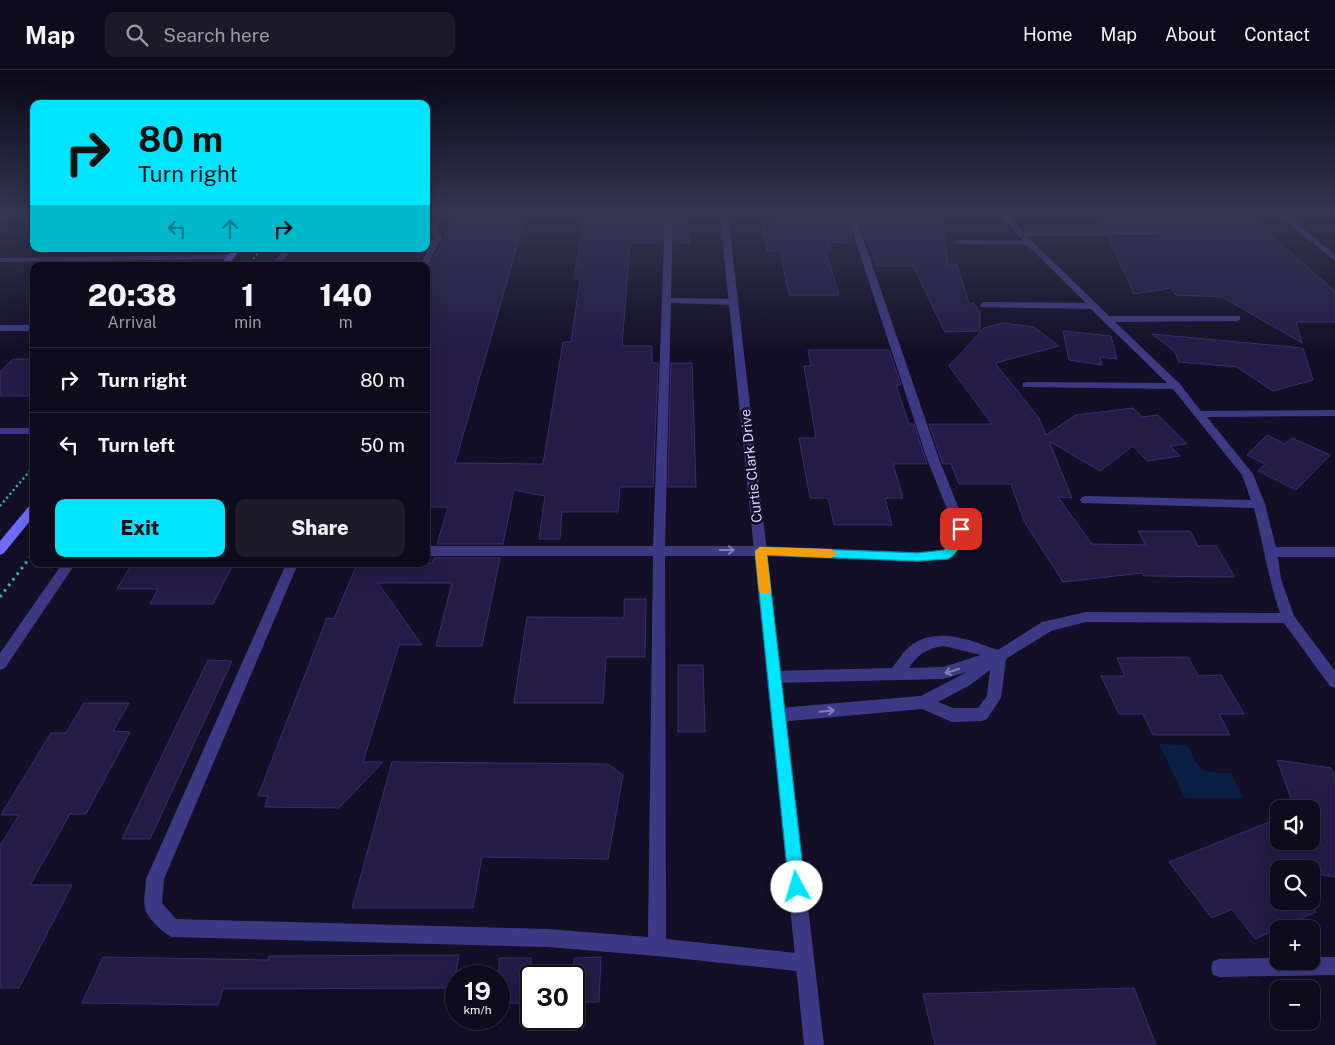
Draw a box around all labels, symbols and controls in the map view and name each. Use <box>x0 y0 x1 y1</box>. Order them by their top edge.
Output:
search box <box>105 12 455 57</box>
text: Map <box>25 21 75 49</box>
icon: search <box>123 21 151 49</box>
text: Search here <box>163 24 270 46</box>
text: Home <box>1023 24 1073 45</box>
text: Map <box>1101 24 1137 45</box>
text: About <box>1165 24 1216 45</box>
text: Contact <box>1244 24 1310 45</box>
text: 80 m <box>138 119 223 160</box>
icon: right <box>55 120 120 185</box>
text: Turn right <box>138 161 238 187</box>
icon: left <box>163 215 191 243</box>
icon: ahead <box>216 215 244 243</box>
icon: right <box>269 215 297 243</box>
text: 20:38 <box>88 277 177 313</box>
text: 1 <box>241 277 254 313</box>
text: 140 <box>319 277 372 313</box>
text: Arrival <box>107 313 157 332</box>
text: min <box>234 313 261 332</box>
text: m <box>339 313 353 332</box>
icon: right <box>55 366 83 394</box>
text: Turn right <box>98 369 187 391</box>
text: 80 m <box>360 369 405 391</box>
street label: Curtis Clark Drive <box>737 408 765 524</box>
icon: left <box>55 431 83 459</box>
text: Turn left <box>98 434 175 456</box>
text: 50 m <box>360 434 405 456</box>
button: Exit <box>55 499 225 557</box>
button: Share <box>235 499 405 557</box>
pin <box>940 508 982 550</box>
icon: arrive <box>947 515 975 543</box>
one-way arrow <box>719 546 735 555</box>
one-way arrow <box>944 666 960 676</box>
one-way arrow <box>819 707 835 716</box>
map controls <box>1270 800 1320 1030</box>
button: sound <box>1270 800 1320 850</box>
position arrow <box>770 860 822 912</box>
button: search <box>1270 860 1320 910</box>
button: + <box>1270 920 1320 970</box>
speed limit sign: 30 <box>520 965 585 1030</box>
text: 19 <box>464 976 491 1006</box>
button: − <box>1270 980 1320 1030</box>
text: km/h <box>463 1003 492 1017</box>

